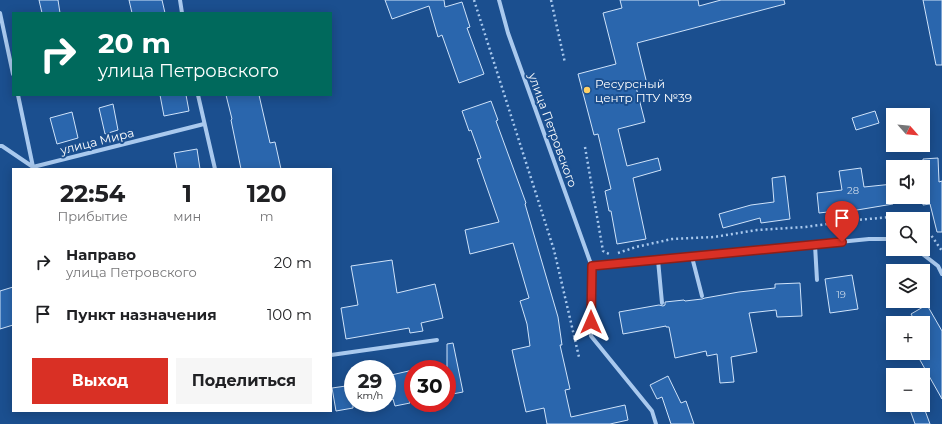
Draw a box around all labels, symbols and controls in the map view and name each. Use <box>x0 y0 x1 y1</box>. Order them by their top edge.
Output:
text: 20 m <box>98 26 171 60</box>
icon: right <box>32 28 84 80</box>
text: улица Петровского <box>98 60 279 82</box>
street label: улица Петровского <box>525 70 581 190</box>
place label: Ресурсный центр ПТУ №39 <box>595 76 692 105</box>
marker: Ресурсный центр ПТУ №39 <box>582 85 592 95</box>
north arrow <box>886 108 930 152</box>
map controls <box>886 108 930 412</box>
street label: улица Мира <box>58 125 135 158</box>
button: sound <box>886 160 930 204</box>
text: 22:54 <box>60 179 125 208</box>
text: 1 <box>183 179 192 208</box>
text: 120 <box>247 179 287 208</box>
house number: 28 <box>847 184 859 197</box>
pin <box>825 201 859 242</box>
icon: arrive <box>831 207 853 229</box>
text: Прибытие <box>57 208 128 224</box>
text: мин <box>173 208 201 224</box>
text: m <box>260 208 274 224</box>
button: search <box>886 212 930 256</box>
text: Направо <box>66 245 136 264</box>
icon: right <box>32 251 54 273</box>
text: 20 m <box>274 253 312 272</box>
text: улица Петровского <box>66 264 197 280</box>
button: layers <box>886 264 930 308</box>
house number: 19 <box>836 288 846 301</box>
position arrow <box>570 301 612 343</box>
icon: arrive <box>32 303 54 325</box>
text: Пункт назначения <box>66 305 217 324</box>
text: 100 m <box>267 305 312 324</box>
button: + <box>886 316 930 360</box>
button: Выход <box>32 358 168 404</box>
button: Поделиться <box>176 358 312 404</box>
speed limit sign: 30 <box>404 360 456 412</box>
button: − <box>886 368 930 412</box>
text: 29 <box>358 369 382 393</box>
text: km/h <box>357 389 383 402</box>

